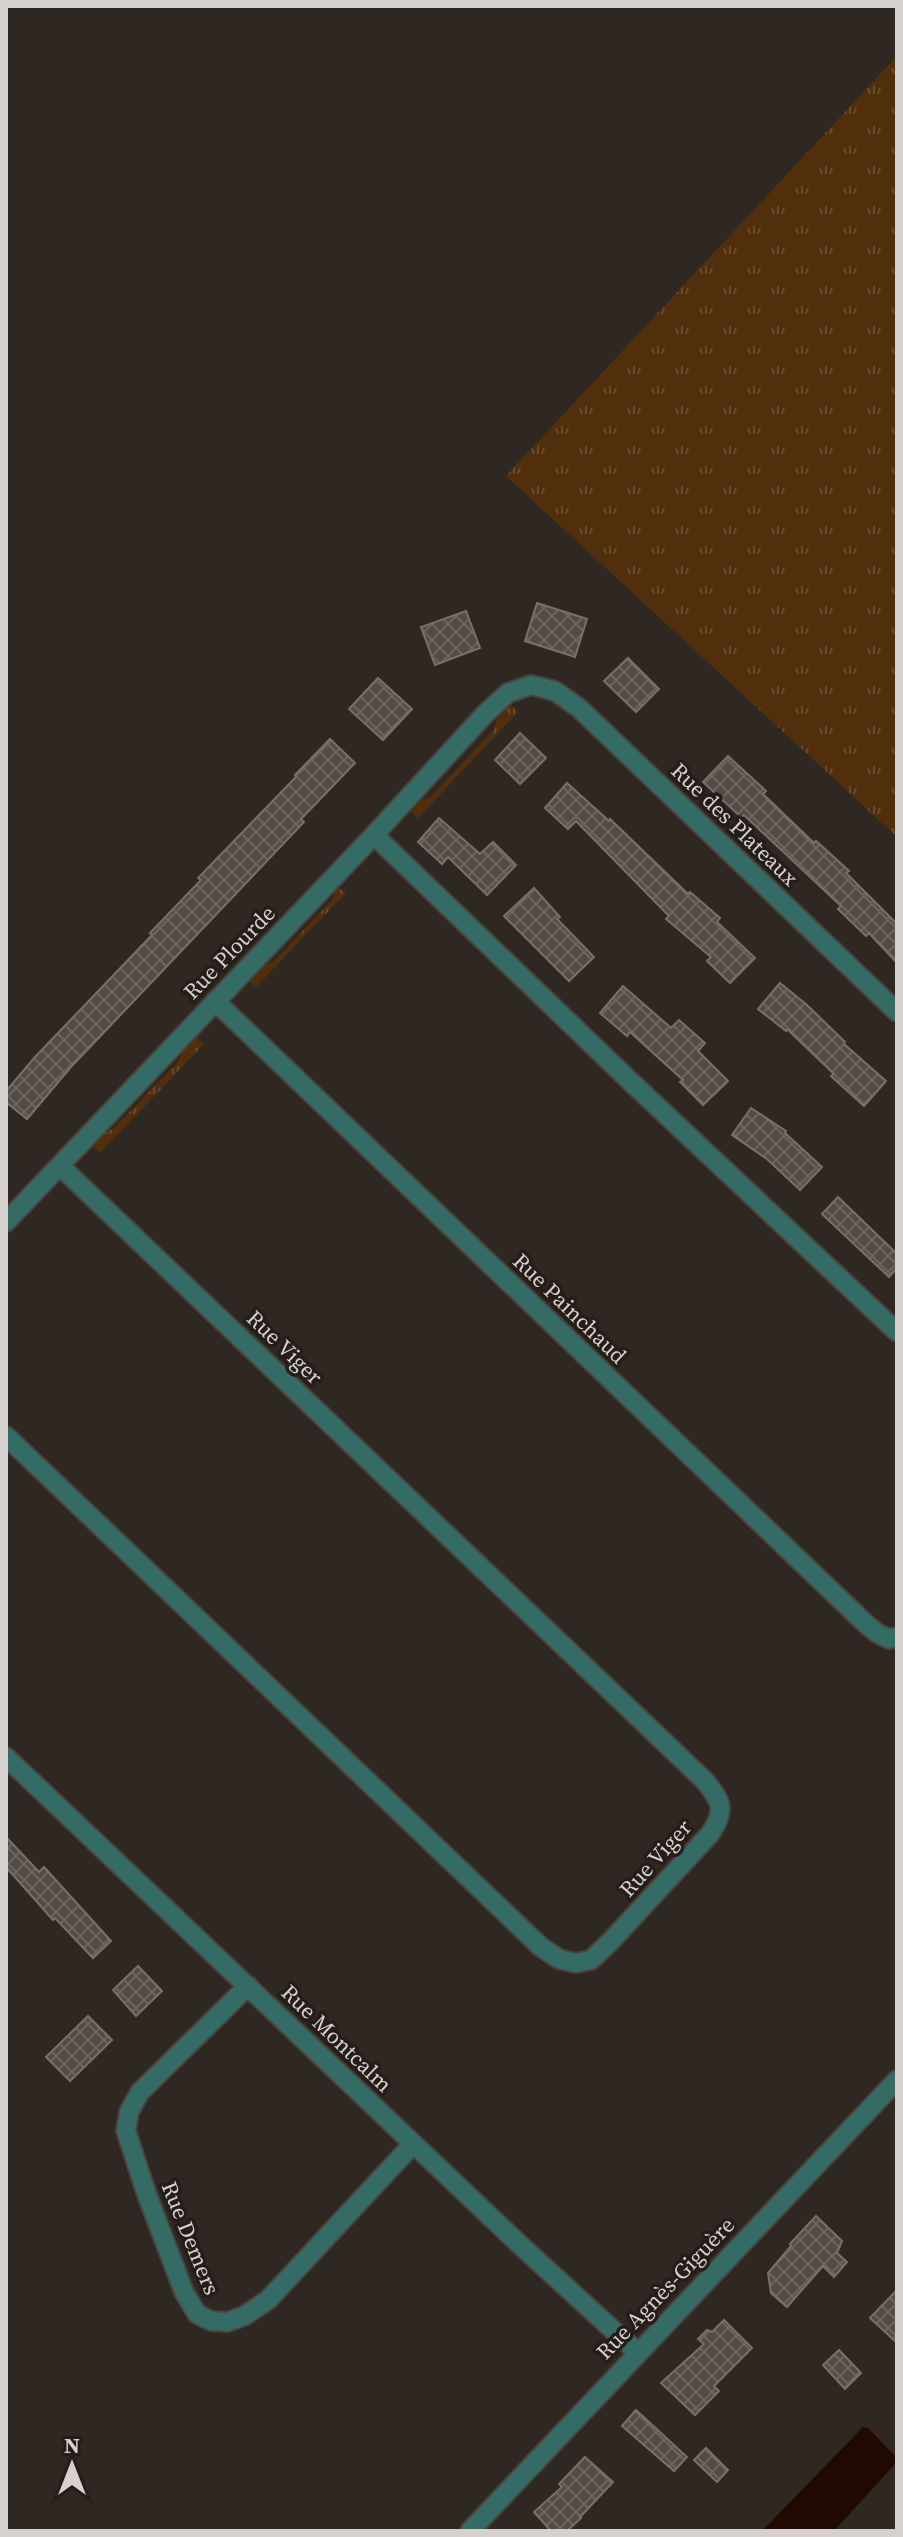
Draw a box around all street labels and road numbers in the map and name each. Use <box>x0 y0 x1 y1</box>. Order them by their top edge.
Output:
street label: Rue des Plateaux <box>665 756 805 893</box>
street label: Rue Plourde <box>177 898 281 1006</box>
street label: Rue Painchaud <box>507 1246 634 1370</box>
street label: Rue Viger <box>240 1303 330 1391</box>
street label: Rue Viger <box>612 1812 698 1903</box>
street label: Rue Montcalm <box>275 1977 399 2099</box>
street label: Rue Demers <box>155 2177 227 2299</box>
street label: Rue Agnès-Giguère <box>589 2210 741 2366</box>

